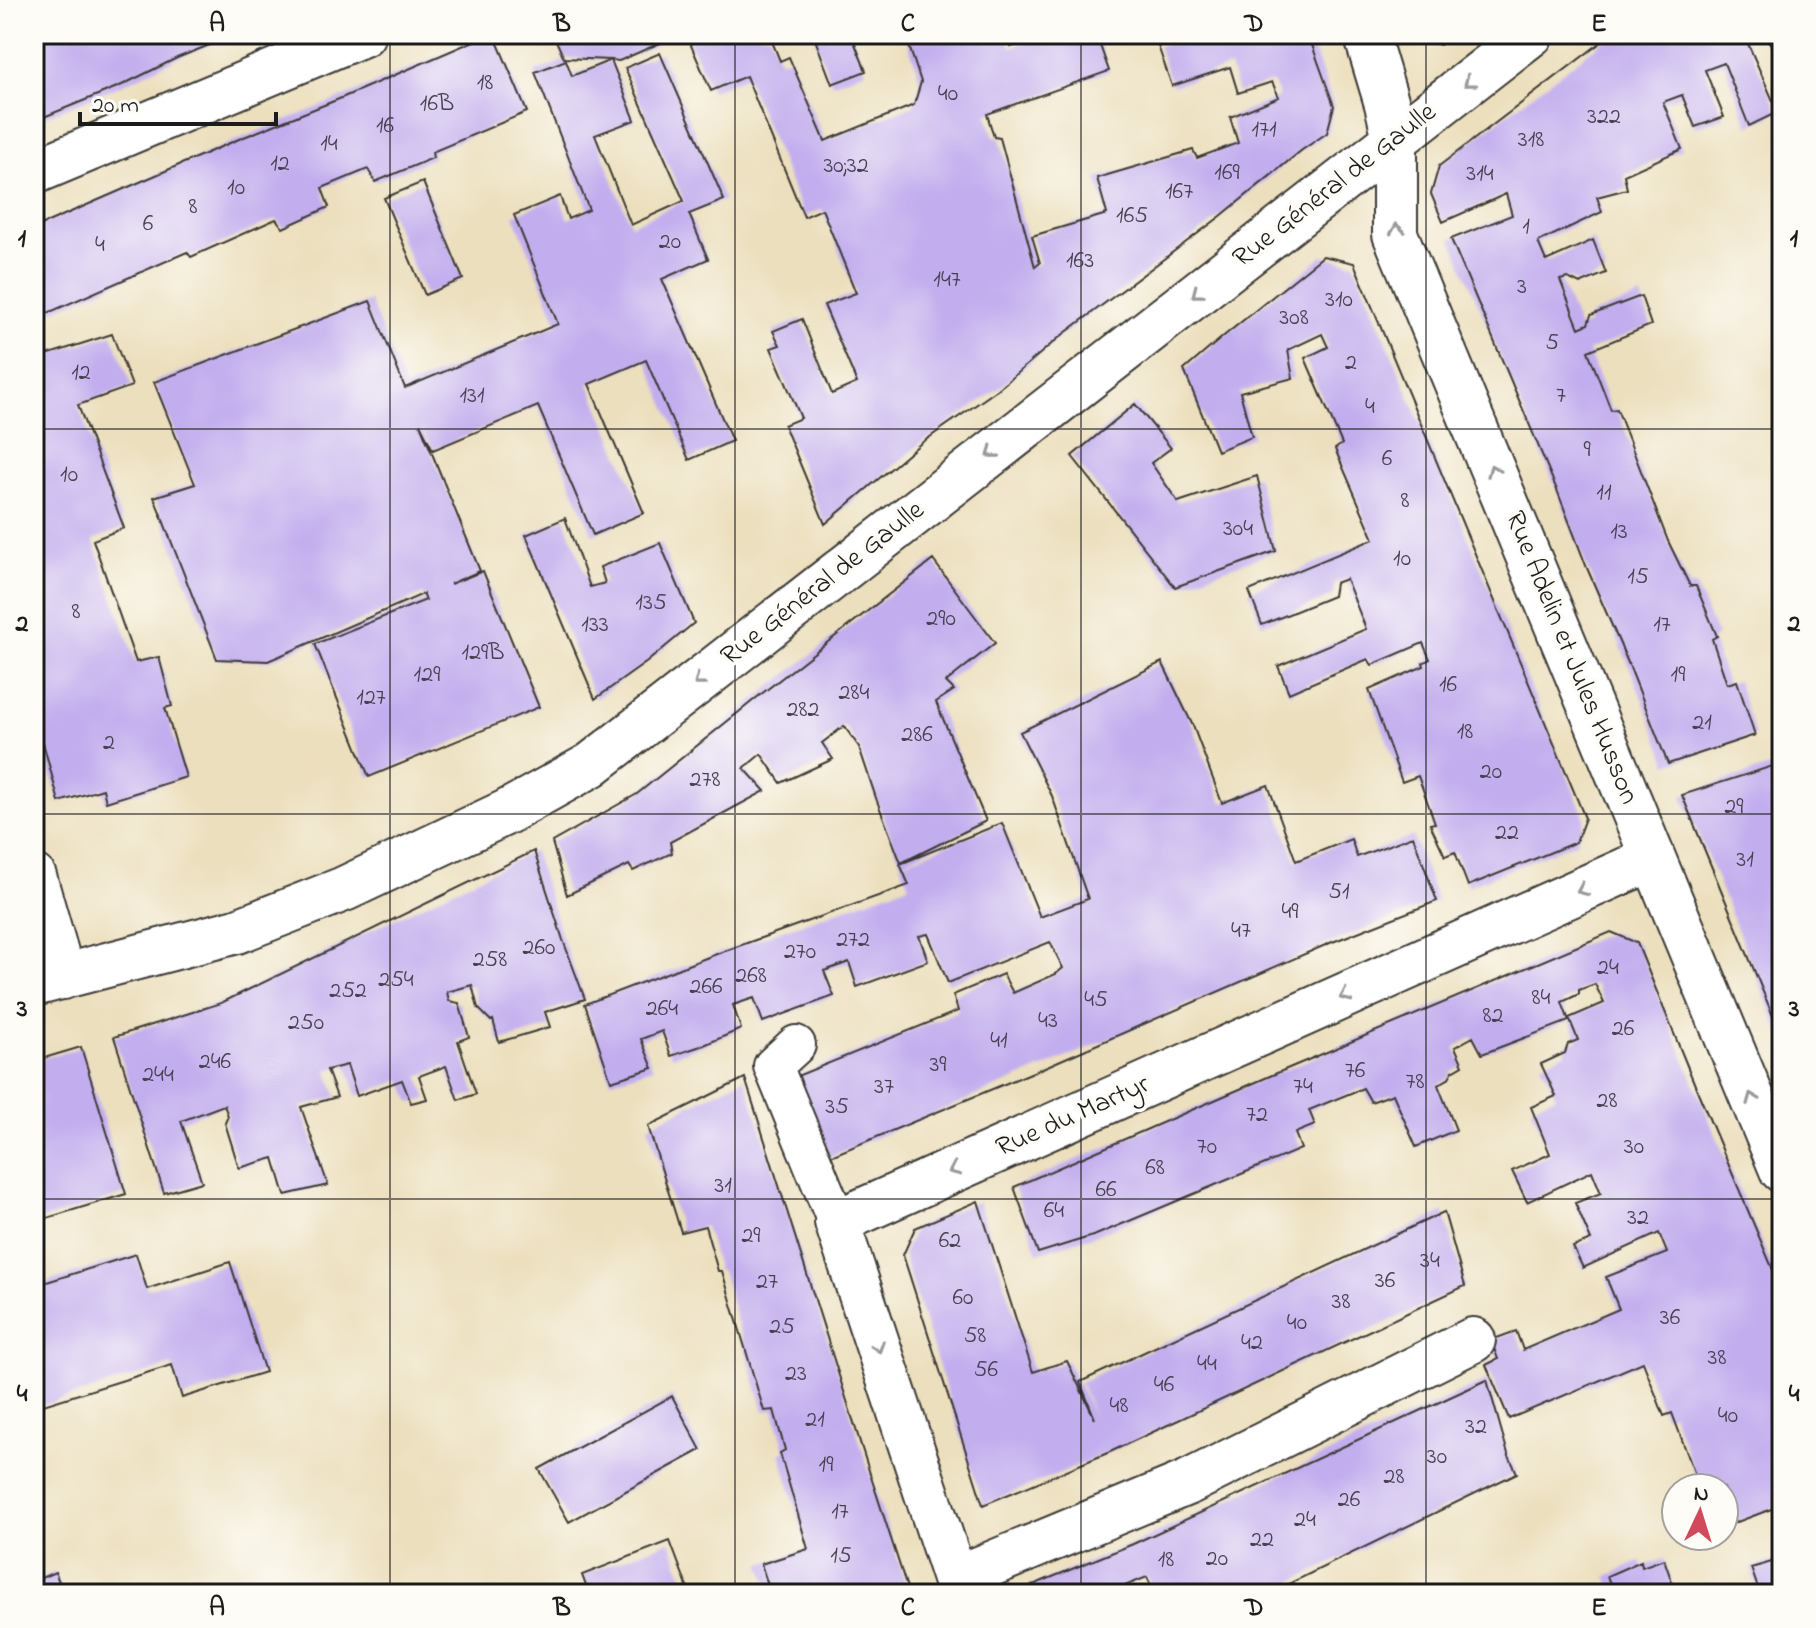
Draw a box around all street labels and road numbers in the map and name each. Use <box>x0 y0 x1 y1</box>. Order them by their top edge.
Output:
street label: Rue Général de Gaulle <box>1224 93 1446 279</box>
street label: Rue Général de Gaulle <box>712 491 934 677</box>
street label: Rue Adelin et Jules Husson <box>1493 505 1649 811</box>
street label: Rue du Martyr <box>990 1065 1157 1169</box>

